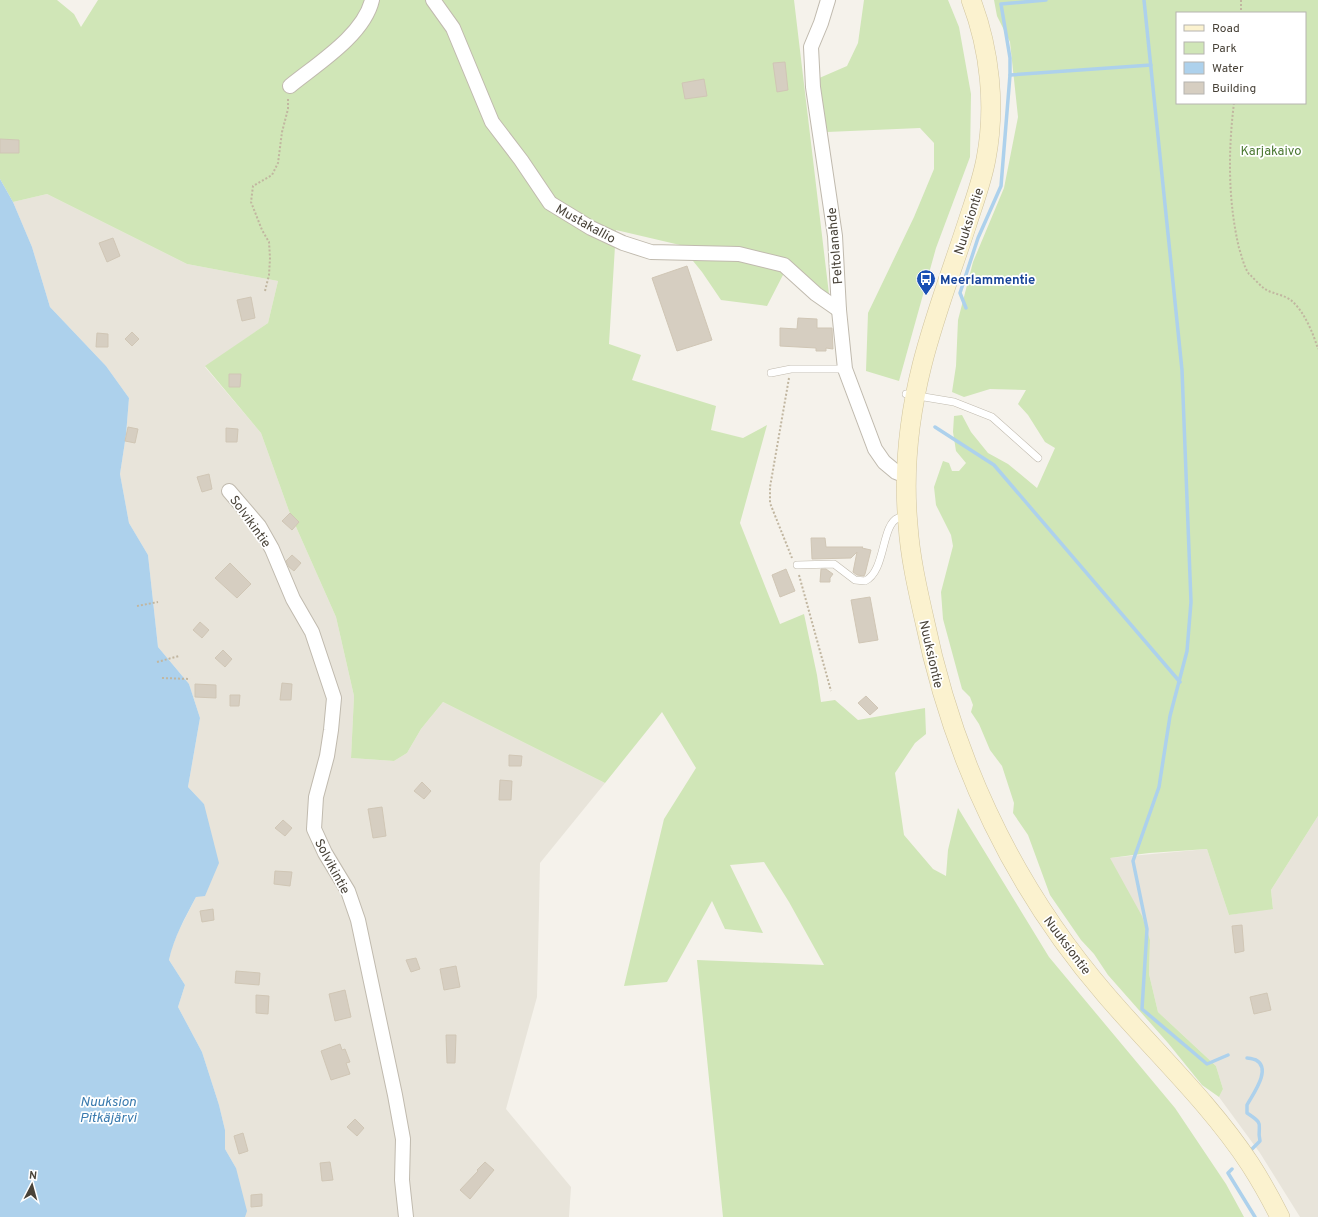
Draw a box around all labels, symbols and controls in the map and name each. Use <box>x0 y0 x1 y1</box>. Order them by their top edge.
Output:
legend <box>1176 12 1306 104</box>
text: Road <box>1212 21 1240 37</box>
text: Park <box>1212 41 1237 57</box>
text: Water <box>1212 61 1244 77</box>
text: Building <box>1212 81 1256 97</box>
park label: Karjakaivo <box>1240 144 1302 160</box>
street label: Nuuksiontie <box>952 186 988 257</box>
street label: Mustakallio <box>552 202 618 248</box>
street label: Peltolanahde <box>825 207 847 285</box>
bus stop icon: Meerlammentie <box>915 268 937 296</box>
place label: Meerlammentie <box>940 273 1035 289</box>
street label: Solvikintie <box>225 493 274 551</box>
street label: Nuuksiontie <box>914 619 946 690</box>
street label: Solvikintie <box>310 836 352 897</box>
street label: Nuuksiontie <box>1039 914 1094 979</box>
water label: Nuuksion Pitkäjärvi <box>79 1094 138 1127</box>
north arrow <box>12 1165 52 1205</box>
text: N <box>28 1169 38 1183</box>

